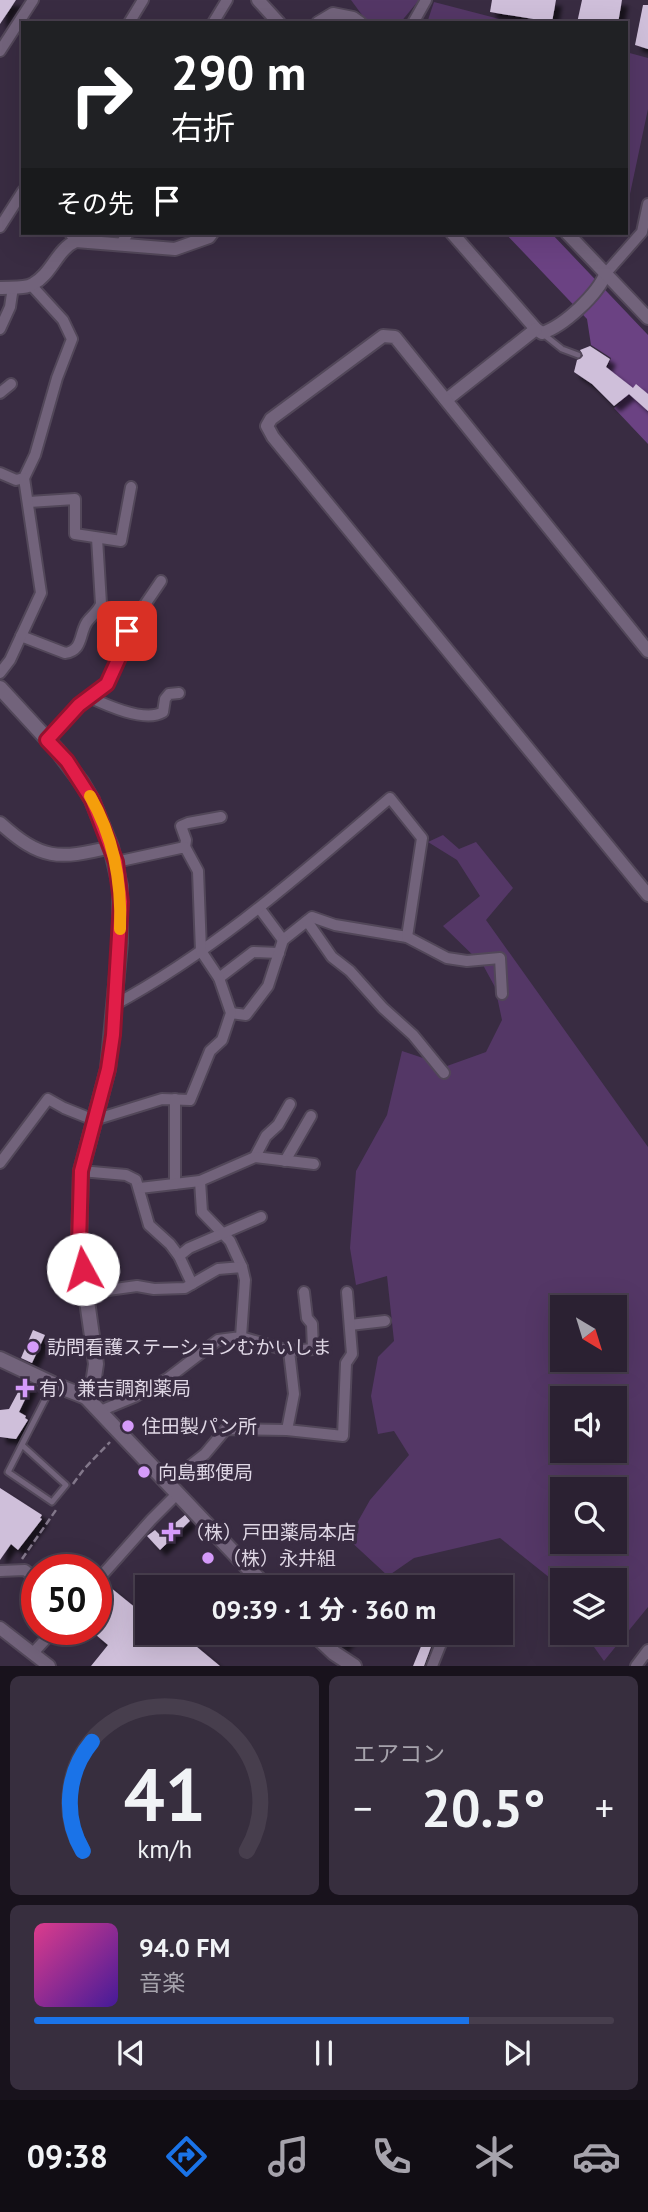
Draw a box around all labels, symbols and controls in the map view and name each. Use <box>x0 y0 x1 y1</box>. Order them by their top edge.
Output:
text: 290 m <box>171 40 306 104</box>
icon: right <box>56 49 147 140</box>
text: 右折 <box>171 106 235 148</box>
icon: arrive <box>148 182 186 220</box>
text: その先 <box>56 187 134 220</box>
pin <box>97 601 157 661</box>
icon: arrive <box>108 612 146 650</box>
position arrow <box>46 1232 120 1306</box>
north arrow <box>550 1295 626 1372</box>
map controls <box>550 1295 627 1645</box>
place label: 訪問看護ステーションむかいしま <box>47 1335 332 1359</box>
marker: 訪問看護ステーションむかいしま <box>25 1339 41 1355</box>
place label: 有）兼吉調剤薬局 <box>39 1376 191 1400</box>
marker: 有）兼吉調剤薬局 <box>17 1380 33 1396</box>
button: sound <box>550 1386 627 1463</box>
place label: 住田製パン所 <box>142 1414 257 1438</box>
marker: 住田製パン所 <box>120 1418 136 1434</box>
place label: 向島郵便局 <box>158 1460 253 1484</box>
marker: 向島郵便局 <box>136 1464 152 1480</box>
button: search <box>550 1477 627 1554</box>
place label: （株）戸田薬局本店 <box>185 1520 356 1544</box>
marker: （株）戸田薬局本店 <box>163 1524 179 1540</box>
place label: （株）永井組 <box>222 1546 336 1570</box>
marker: （株）永井組 <box>200 1550 216 1566</box>
speed limit sign: 50 <box>21 1554 112 1645</box>
button: layers <box>550 1568 627 1645</box>
text: 09:39 · 1 分 · 360 m <box>212 1593 436 1626</box>
text: エアコン <box>353 1739 445 1768</box>
text: 41 <box>123 1748 206 1842</box>
text: 20.5° <box>422 1774 545 1841</box>
text: − <box>353 1783 372 1832</box>
text: + <box>595 1783 614 1832</box>
text: km/h <box>137 1833 192 1865</box>
text: 94.0 FM <box>139 1931 230 1964</box>
text: 音楽 <box>139 1968 185 1997</box>
icon: previous <box>112 2034 150 2072</box>
icon: pause <box>305 2034 343 2072</box>
icon: next <box>498 2034 536 2072</box>
icon: directions <box>162 2132 211 2181</box>
icon: music <box>264 2132 313 2181</box>
icon: phone <box>367 2132 416 2181</box>
icon: climate <box>470 2132 519 2181</box>
icon: car <box>572 2132 621 2181</box>
text: 09:38 <box>27 2135 108 2177</box>

